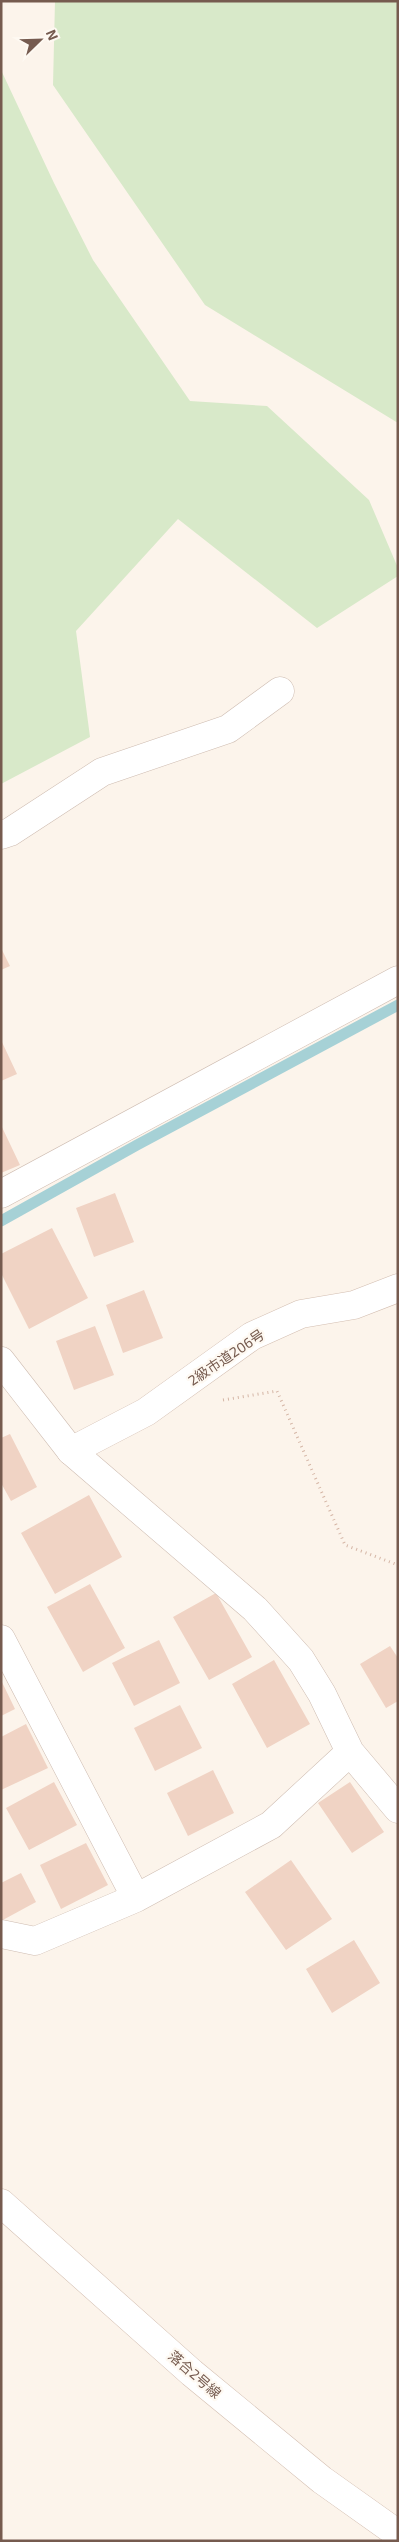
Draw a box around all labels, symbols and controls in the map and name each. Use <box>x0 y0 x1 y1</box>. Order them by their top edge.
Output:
north arrow <box>15 15 65 65</box>
text: N <box>43 27 62 43</box>
street label: 2級市道206号 <box>185 1325 267 1389</box>
street label: 落合2号線 <box>165 2347 225 2401</box>

